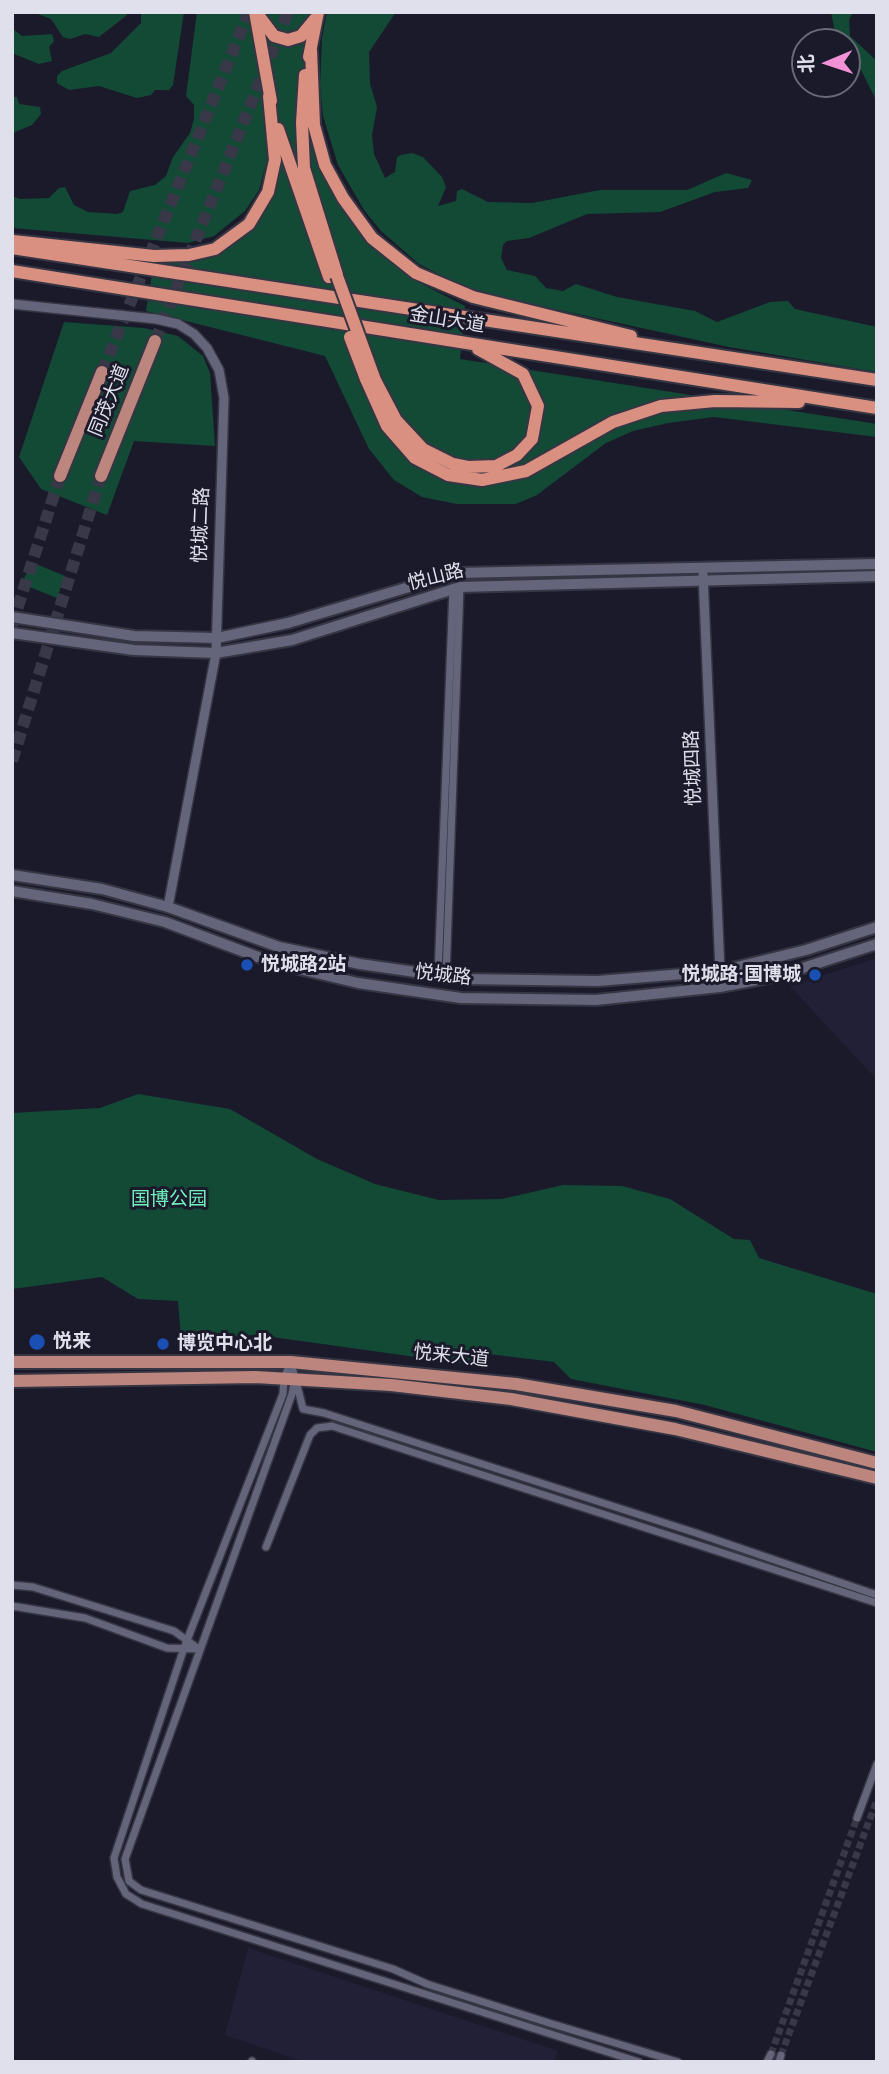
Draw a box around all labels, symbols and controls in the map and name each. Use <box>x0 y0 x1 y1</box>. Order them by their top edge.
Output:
north arrow <box>791 28 861 98</box>
text: 北 <box>795 54 818 74</box>
street label: 金山大道 <box>408 304 486 338</box>
street label: 同茂大道 <box>85 361 135 441</box>
street label: 悦城二路 <box>189 487 215 563</box>
street label: 悦山路 <box>406 560 466 596</box>
street label: 悦城四路 <box>681 730 707 806</box>
place label: 悦城路2站 <box>261 954 347 976</box>
marker: 悦城路2站 <box>239 957 255 973</box>
street label: 悦城路 <box>413 961 473 991</box>
place label: 悦城路·国博城 <box>682 964 801 986</box>
marker: 悦城路·国博城 <box>807 967 823 983</box>
park label: 国博公园 <box>131 1189 207 1211</box>
place label: 悦来 <box>53 1331 91 1353</box>
marker: 悦来 <box>27 1332 47 1352</box>
place label: 博览中心北 <box>177 1333 272 1355</box>
marker: 博览中心北 <box>155 1336 171 1352</box>
street label: 悦来大道 <box>412 1342 490 1372</box>

